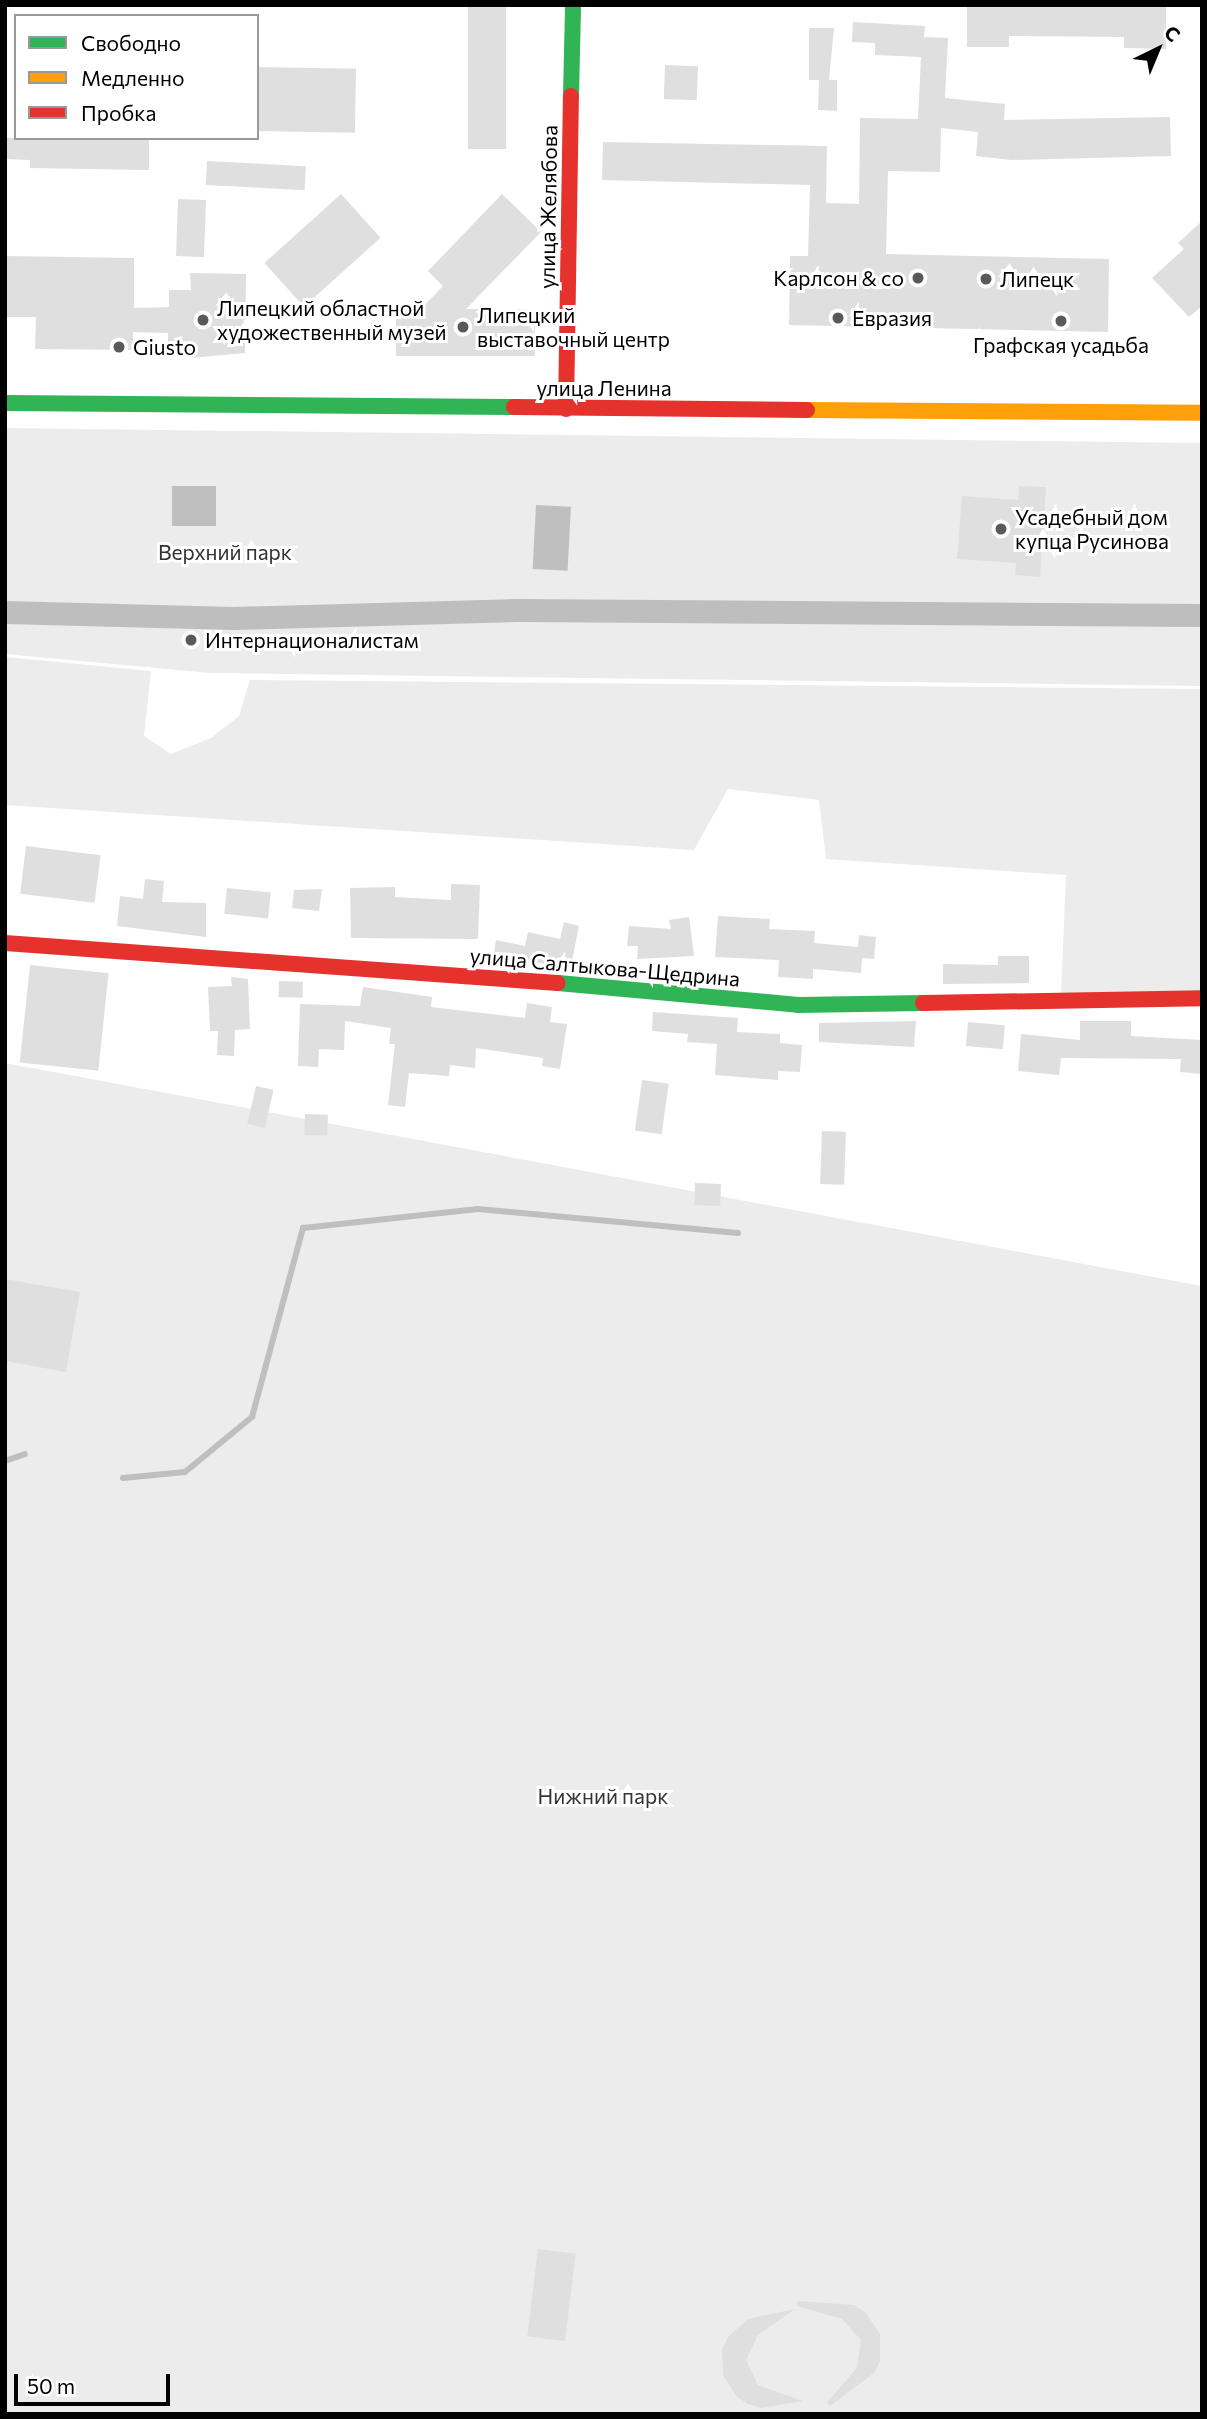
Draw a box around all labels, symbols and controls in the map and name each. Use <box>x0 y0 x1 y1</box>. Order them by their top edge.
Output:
legend <box>14 14 259 140</box>
north arrow <box>1123 14 1193 84</box>
text: С <box>1160 20 1185 46</box>
text: Свободно <box>81 30 181 55</box>
text: Медленно <box>81 65 185 90</box>
text: Пробка <box>81 100 156 125</box>
street label: улица Желябова <box>534 125 562 289</box>
place label: Карлсон & co <box>773 265 904 291</box>
place label: Липецк <box>1000 266 1074 292</box>
marker: Карлсон & co <box>910 270 926 286</box>
marker: Липецк <box>978 271 994 287</box>
place label: Липецкий областной художественный музей <box>217 295 447 345</box>
place label: Липецкий выставочный центр <box>477 302 670 352</box>
place label: Евразия <box>852 305 932 331</box>
marker: Евразия <box>830 310 846 326</box>
marker: Липецкий областной художественный музей <box>195 312 211 328</box>
marker: Графская усадьба <box>1053 313 1069 329</box>
marker: Липецкий выставочный центр <box>455 319 471 335</box>
place label: Графская усадьба <box>973 332 1149 358</box>
place label: Giusto <box>133 334 196 360</box>
marker: Giusto <box>111 339 127 355</box>
street label: улица Ленина <box>536 375 672 401</box>
place label: Усадебный дом купца Русинова <box>1015 504 1169 554</box>
marker: Усадебный дом купца Русинова <box>993 521 1009 537</box>
park label: Верхний парк <box>158 539 292 565</box>
place label: Интернационалистам <box>205 627 419 653</box>
marker: Интернационалистам <box>183 632 199 648</box>
street label: улица Салтыкова-Щедрина <box>469 943 741 991</box>
park label: Нижний парк <box>538 1783 668 1809</box>
scale bar <box>18 2360 173 2404</box>
text: 50 m <box>27 2373 75 2398</box>

